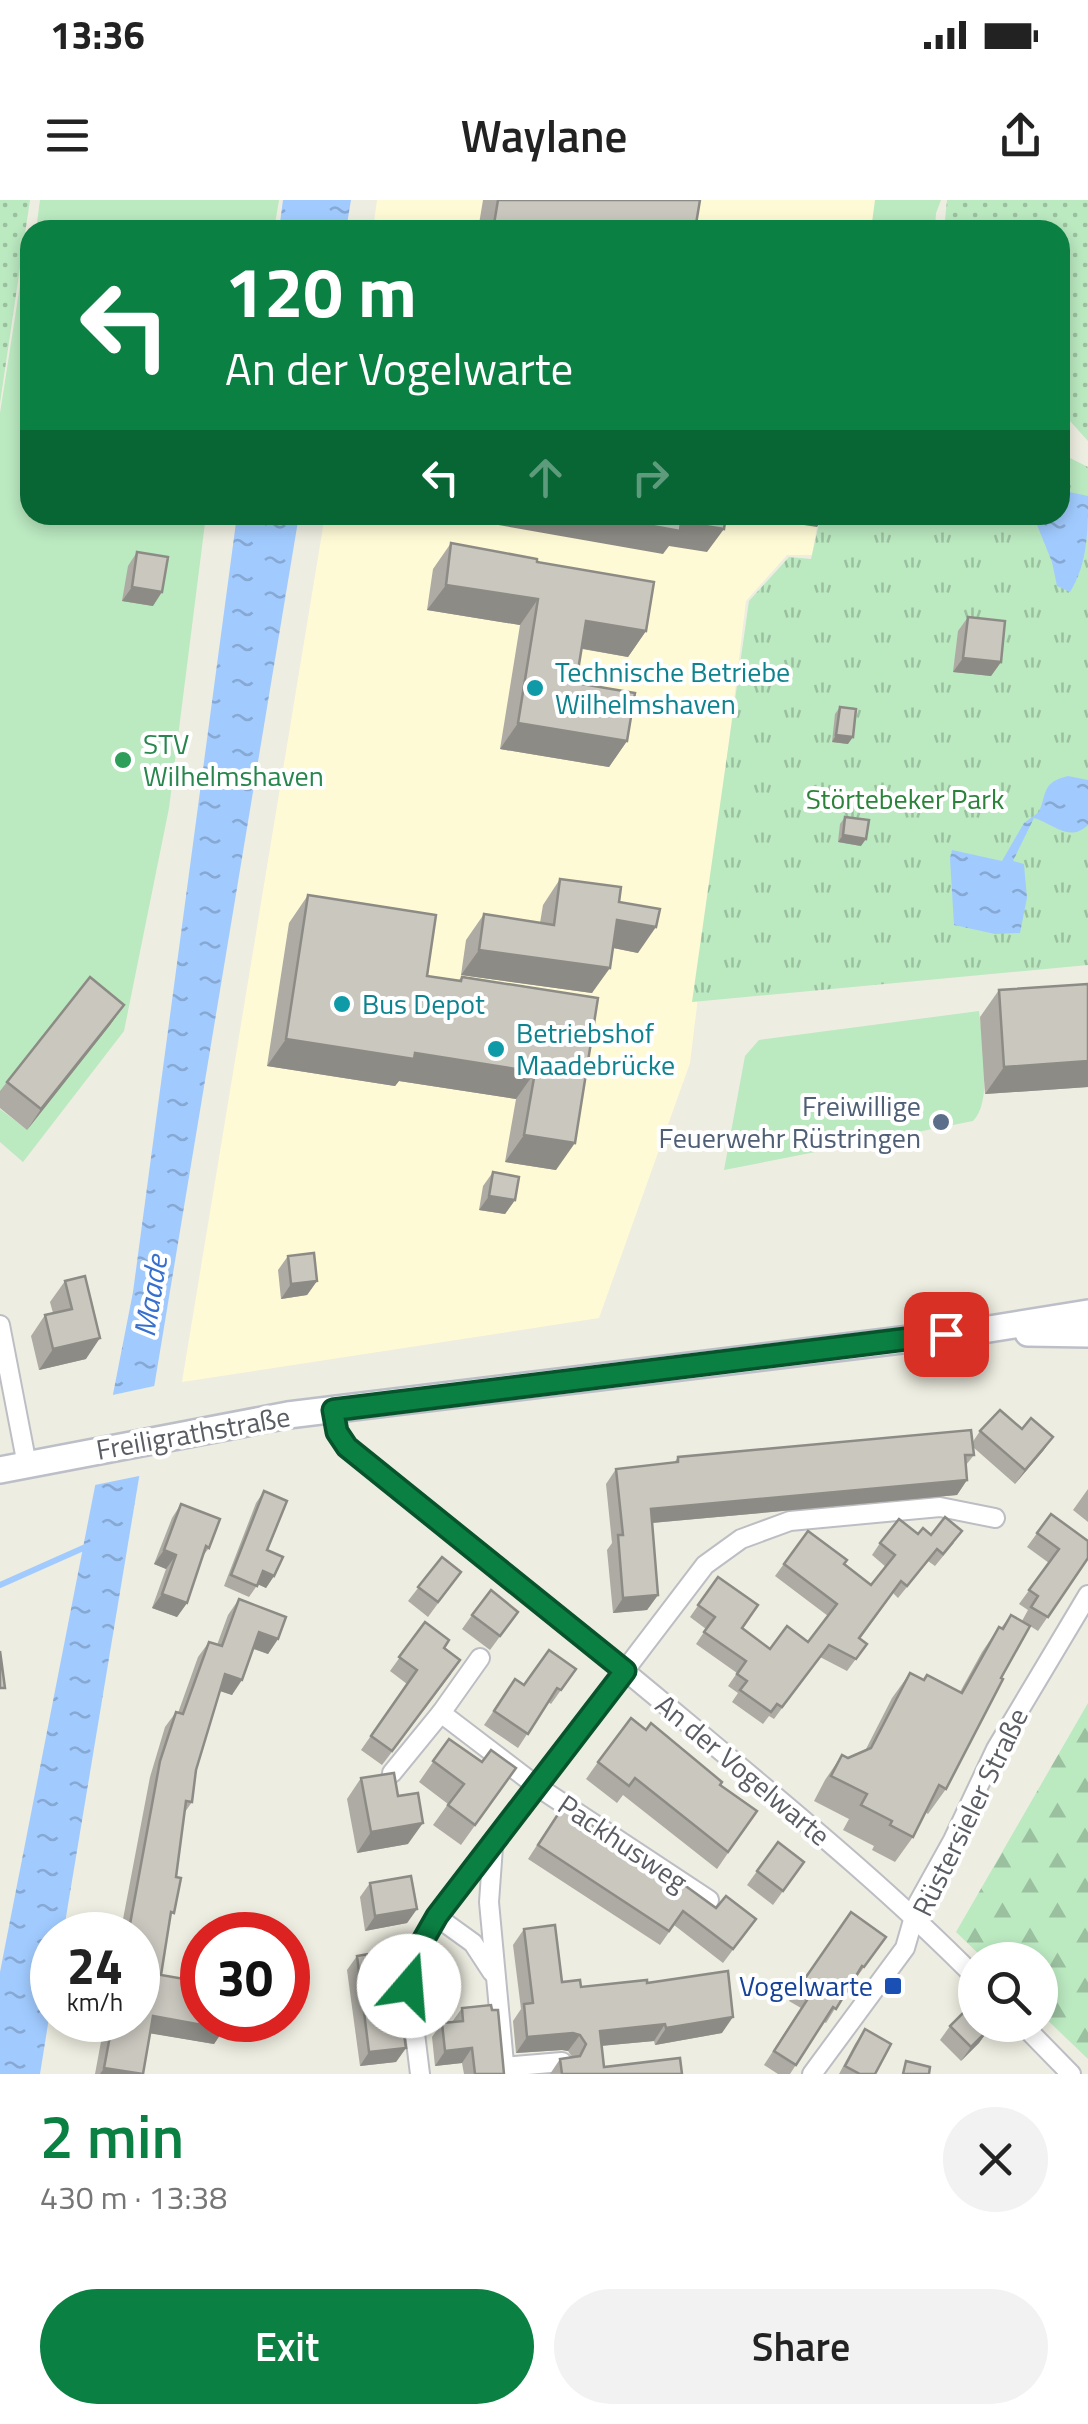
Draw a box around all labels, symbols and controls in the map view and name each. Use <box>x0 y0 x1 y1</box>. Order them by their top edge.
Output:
text: 13:36 <box>50 6 145 64</box>
text: Waylane <box>461 101 627 169</box>
icon: menu <box>40 108 95 163</box>
icon: share <box>993 108 1048 163</box>
text: 120 m <box>225 238 417 344</box>
icon: left <box>60 260 190 390</box>
text: An der Vogelwarte <box>225 334 573 402</box>
icon: left <box>413 450 468 505</box>
icon: ahead <box>518 450 573 505</box>
icon: right <box>623 450 678 505</box>
place label: Technische Betriebe Wilhelmshaven <box>555 650 790 725</box>
marker: Technische Betriebe Wilhelmshaven <box>524 677 546 699</box>
place label: STV Wilhelmshaven <box>143 722 324 797</box>
marker: STV Wilhelmshaven <box>112 749 134 771</box>
park label: Störtebeker Park <box>806 777 1004 820</box>
place label: Bus Depot <box>362 982 485 1025</box>
marker: Bus Depot <box>331 993 353 1015</box>
place label: Betriebshof Maadebrücke <box>516 1011 675 1086</box>
marker: Betriebshof Maadebrücke <box>485 1038 507 1060</box>
place label: Freiwillige Feuerwehr Rüstringen <box>658 1084 921 1159</box>
marker: Freiwillige Feuerwehr Rüstringen <box>930 1111 952 1133</box>
water label: Maade <box>121 1250 179 1340</box>
pin <box>904 1292 989 1377</box>
icon: arrive <box>919 1307 974 1362</box>
street label: Freiligrathstraße <box>93 1394 293 1471</box>
street label: An der Vogelwarte <box>646 1683 840 1856</box>
street label: Rüstersieler Straße <box>900 1700 1039 1923</box>
street label: Packhusweg <box>550 1783 697 1902</box>
speed limit sign: 30 <box>180 1912 310 2042</box>
text: 24 <box>67 1927 123 2003</box>
position arrow <box>357 1934 461 2038</box>
map controls <box>958 1942 1058 2042</box>
button: search <box>958 1942 1058 2042</box>
place label: Vogelwarte <box>739 1964 873 2007</box>
marker: Vogelwarte <box>882 1975 904 1997</box>
text: km/h <box>67 1983 123 2021</box>
text: 2 min <box>40 2090 184 2181</box>
button: close <box>943 2107 1048 2212</box>
text: 430 m · 13:38 <box>40 2173 227 2221</box>
button: Exit <box>40 2289 534 2404</box>
button: Share <box>554 2289 1048 2404</box>

